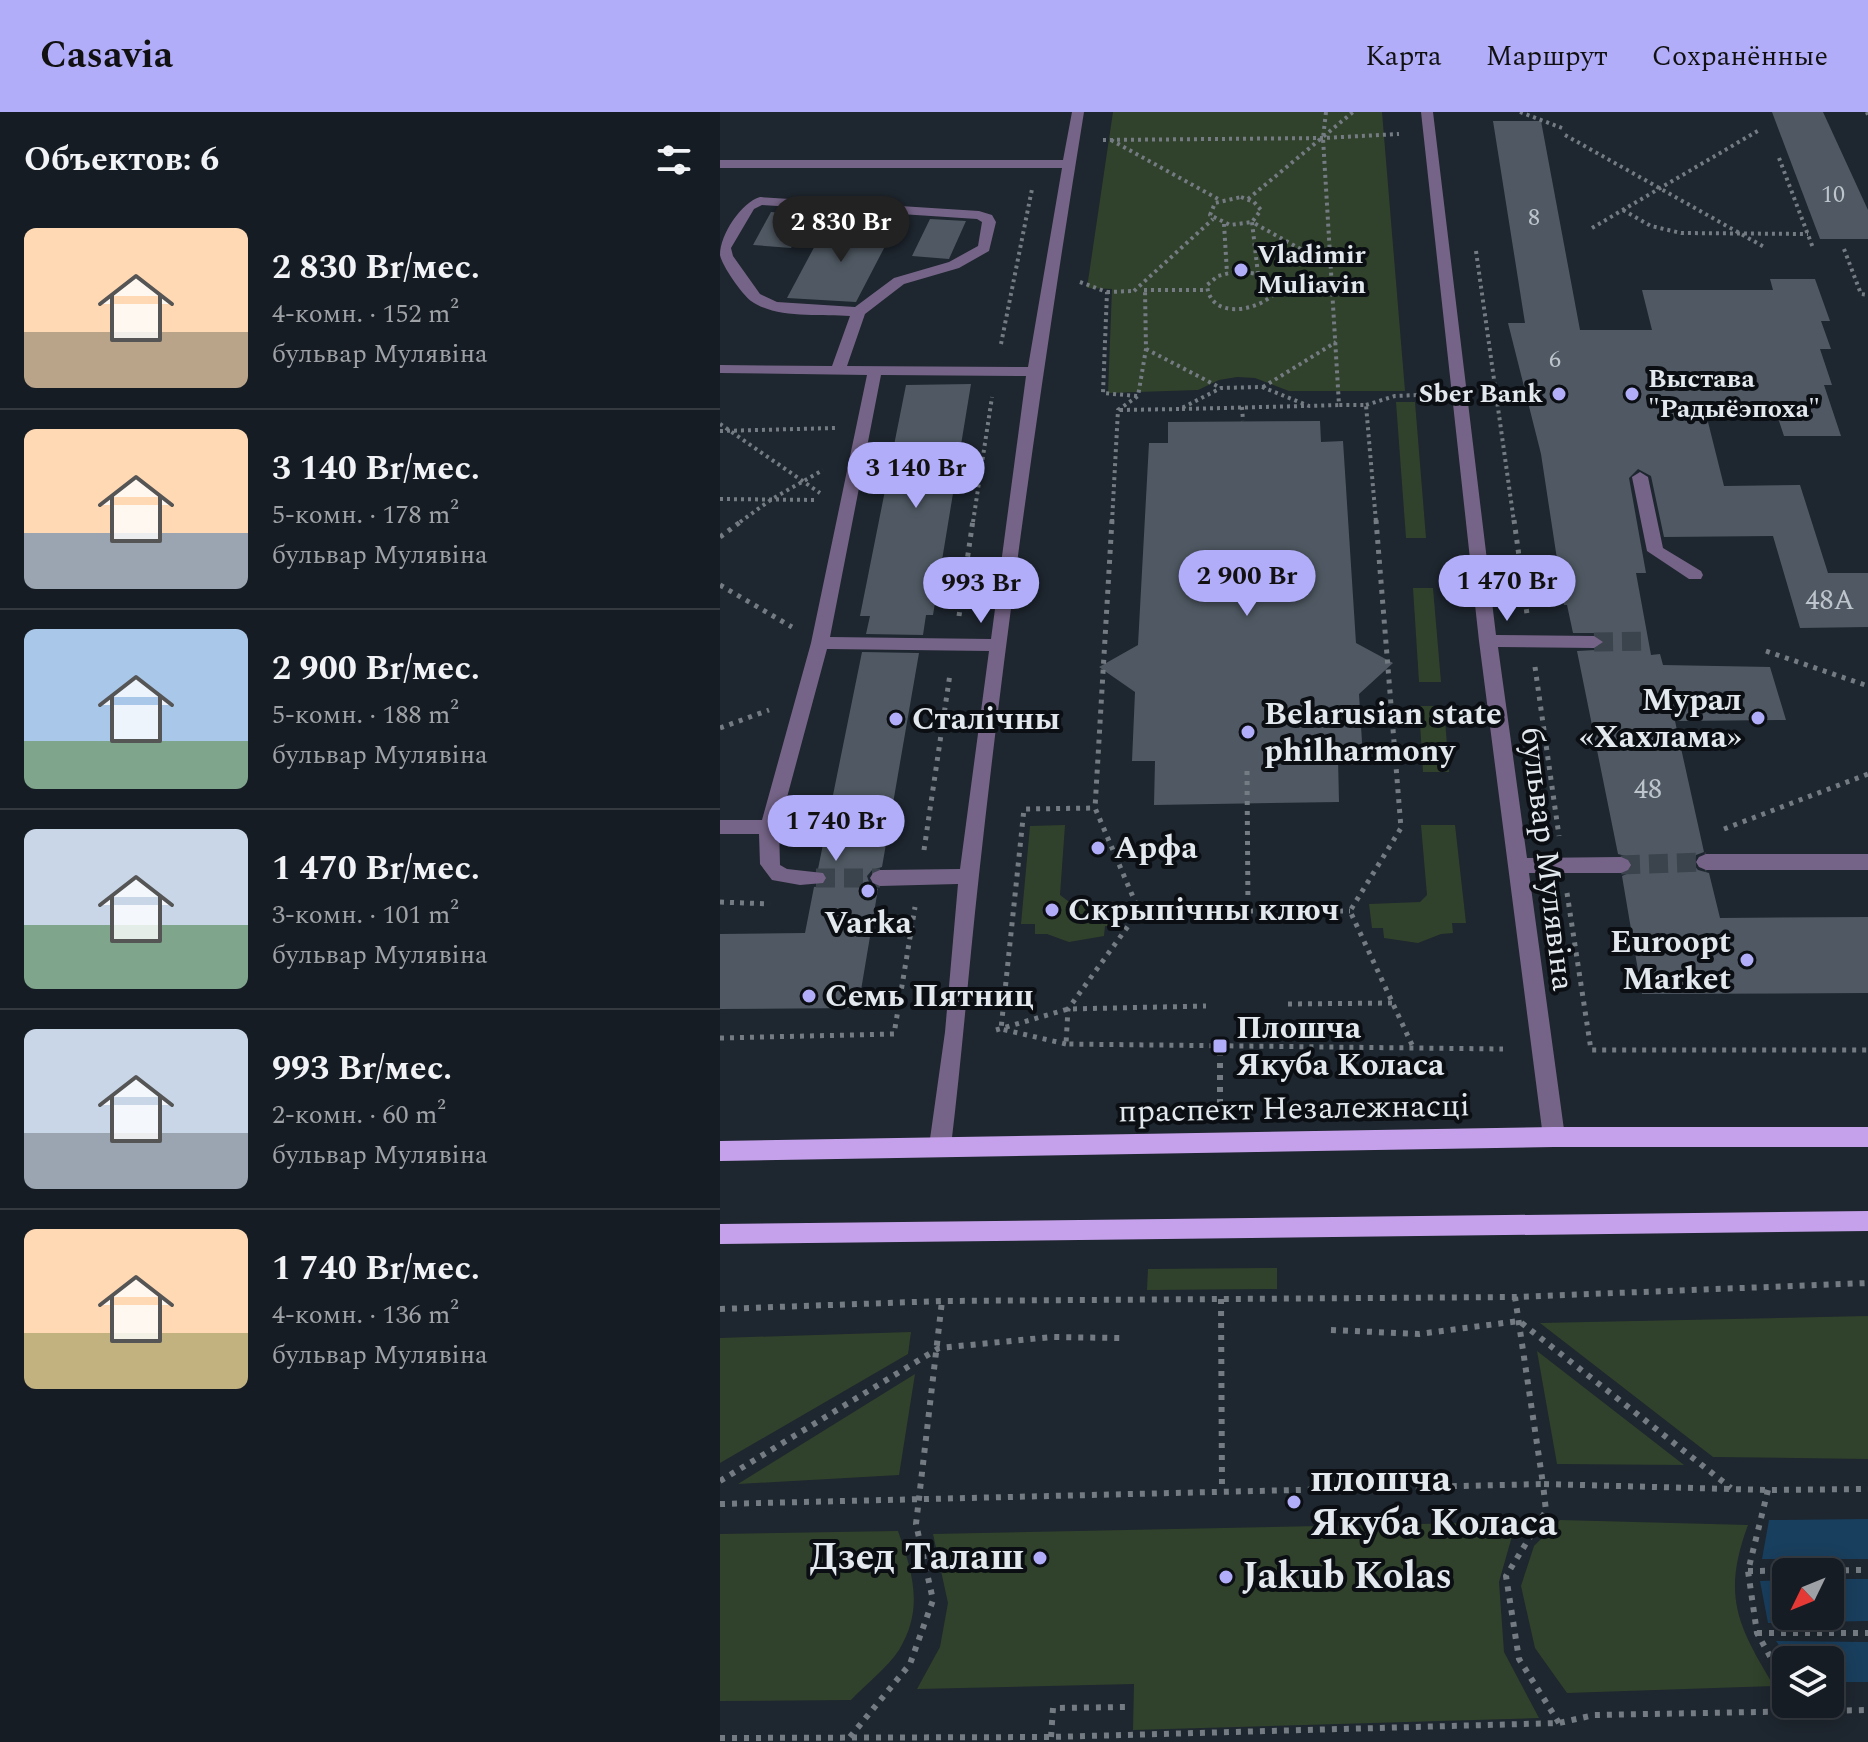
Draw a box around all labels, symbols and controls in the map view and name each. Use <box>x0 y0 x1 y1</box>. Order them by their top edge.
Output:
text: Casavia <box>40 27 173 85</box>
text: Карта <box>1365 35 1442 78</box>
text: Маршрут <box>1486 35 1608 78</box>
text: Сохранённые <box>1652 35 1828 78</box>
text: Объектов: 6 <box>24 134 219 186</box>
icon: filters <box>652 138 696 182</box>
house number: 10 <box>1821 177 1845 213</box>
pin: 2 830 Br <box>758 196 924 264</box>
house number: 8 <box>1528 200 1540 236</box>
text: 2 830 Br <box>791 202 891 242</box>
place label: Vladimir Muliavin <box>1257 235 1367 305</box>
text: 2 830 Br/мес. <box>272 242 480 294</box>
icon: home <box>88 260 184 356</box>
marker: Vladimir Muliavin <box>1232 261 1250 279</box>
text: 4-комн. · 152 m² <box>272 294 459 334</box>
text: бульвар Мулявіна <box>272 334 488 374</box>
house number: 6 <box>1549 342 1561 378</box>
place label: Выстава "Радыёэпоха" <box>1648 359 1820 429</box>
place label: Sber Bank <box>1418 374 1543 414</box>
marker: Sber Bank <box>1550 385 1568 403</box>
marker: Выстава "Радыёэпоха" <box>1623 385 1641 403</box>
pin: 3 140 Br <box>833 442 999 510</box>
text: 3 140 Br/мес. <box>272 443 480 495</box>
text: 3 140 Br <box>866 448 966 488</box>
icon: home <box>88 461 184 557</box>
text: 5-комн. · 178 m² <box>272 495 459 535</box>
text: бульвар Мулявіна <box>272 535 488 575</box>
pin: 2 900 Br <box>1164 550 1330 618</box>
pin: 1 470 Br <box>1424 555 1590 623</box>
text: 2 900 Br <box>1197 556 1297 596</box>
pin: 993 Br <box>916 557 1046 625</box>
text: 1 470 Br <box>1457 561 1557 601</box>
text: 993 Br <box>941 563 1021 603</box>
house number: 48А <box>1805 579 1855 622</box>
text: 2 900 Br/мес. <box>272 643 480 695</box>
icon: home <box>88 661 184 757</box>
place label: Мурал «Хахлама» <box>1579 676 1742 762</box>
place label: Belarusian state philharmony <box>1264 690 1502 776</box>
text: 5-комн. · 188 m² <box>272 695 459 735</box>
place label: Сталічны <box>912 695 1060 744</box>
marker: Мурал «Хахлама» <box>1749 709 1767 727</box>
marker: Сталічны <box>887 710 905 728</box>
marker: Belarusian state philharmony <box>1239 723 1257 741</box>
street label: бульвар Мулявіна <box>1507 724 1588 994</box>
text: бульвар Мулявіна <box>272 735 488 775</box>
house number: 48 <box>1634 768 1662 811</box>
pin: 1 740 Br <box>753 795 919 863</box>
text: 1 740 Br <box>786 801 886 841</box>
place label: Арфа <box>1114 824 1198 873</box>
marker: Арфа <box>1089 839 1107 857</box>
text: 1 470 Br/мес. <box>272 843 480 895</box>
icon: home <box>88 861 184 957</box>
marker: Varka <box>859 882 877 900</box>
place label: Скрыпічны ключ <box>1068 886 1339 935</box>
text: 3-комн. · 101 m² <box>272 895 459 935</box>
place label: Varka <box>824 899 912 948</box>
marker: Скрыпічны ключ <box>1043 901 1061 919</box>
place label: Euroopt Market <box>1610 918 1731 1004</box>
text: бульвар Мулявіна <box>272 935 488 975</box>
marker: Euroopt Market <box>1738 951 1756 969</box>
place label: Семь Пятниц <box>825 972 1034 1021</box>
marker: Семь Пятниц <box>800 987 818 1005</box>
place label: Плошча Якуба Коласа <box>1236 1004 1445 1090</box>
marker: Плошча Якуба Коласа <box>1211 1037 1229 1055</box>
text: 993 Br/мес. <box>272 1043 452 1095</box>
icon: home <box>88 1061 184 1157</box>
street label: праспект Незалежнасці <box>1118 1081 1470 1137</box>
text: 2-комн. · 60 m² <box>272 1095 446 1135</box>
text: бульвар Мулявіна <box>272 1135 488 1175</box>
text: 1 740 Br/мес. <box>272 1243 480 1295</box>
icon: home <box>88 1261 184 1357</box>
text: 4-комн. · 136 m² <box>272 1295 459 1335</box>
text: бульвар Мулявіна <box>272 1335 488 1375</box>
place label: плошча Якуба Коласа <box>1310 1451 1558 1553</box>
marker: плошча Якуба Коласа <box>1285 1493 1303 1511</box>
place label: Дзед Талаш <box>810 1529 1024 1587</box>
place label: Jakub Kolas <box>1242 1548 1452 1606</box>
marker: Дзед Талаш <box>1031 1549 1049 1567</box>
north arrow <box>1772 1558 1844 1630</box>
map controls <box>1772 1558 1844 1718</box>
marker: Jakub Kolas <box>1217 1568 1235 1586</box>
button: layers <box>1772 1646 1844 1718</box>

